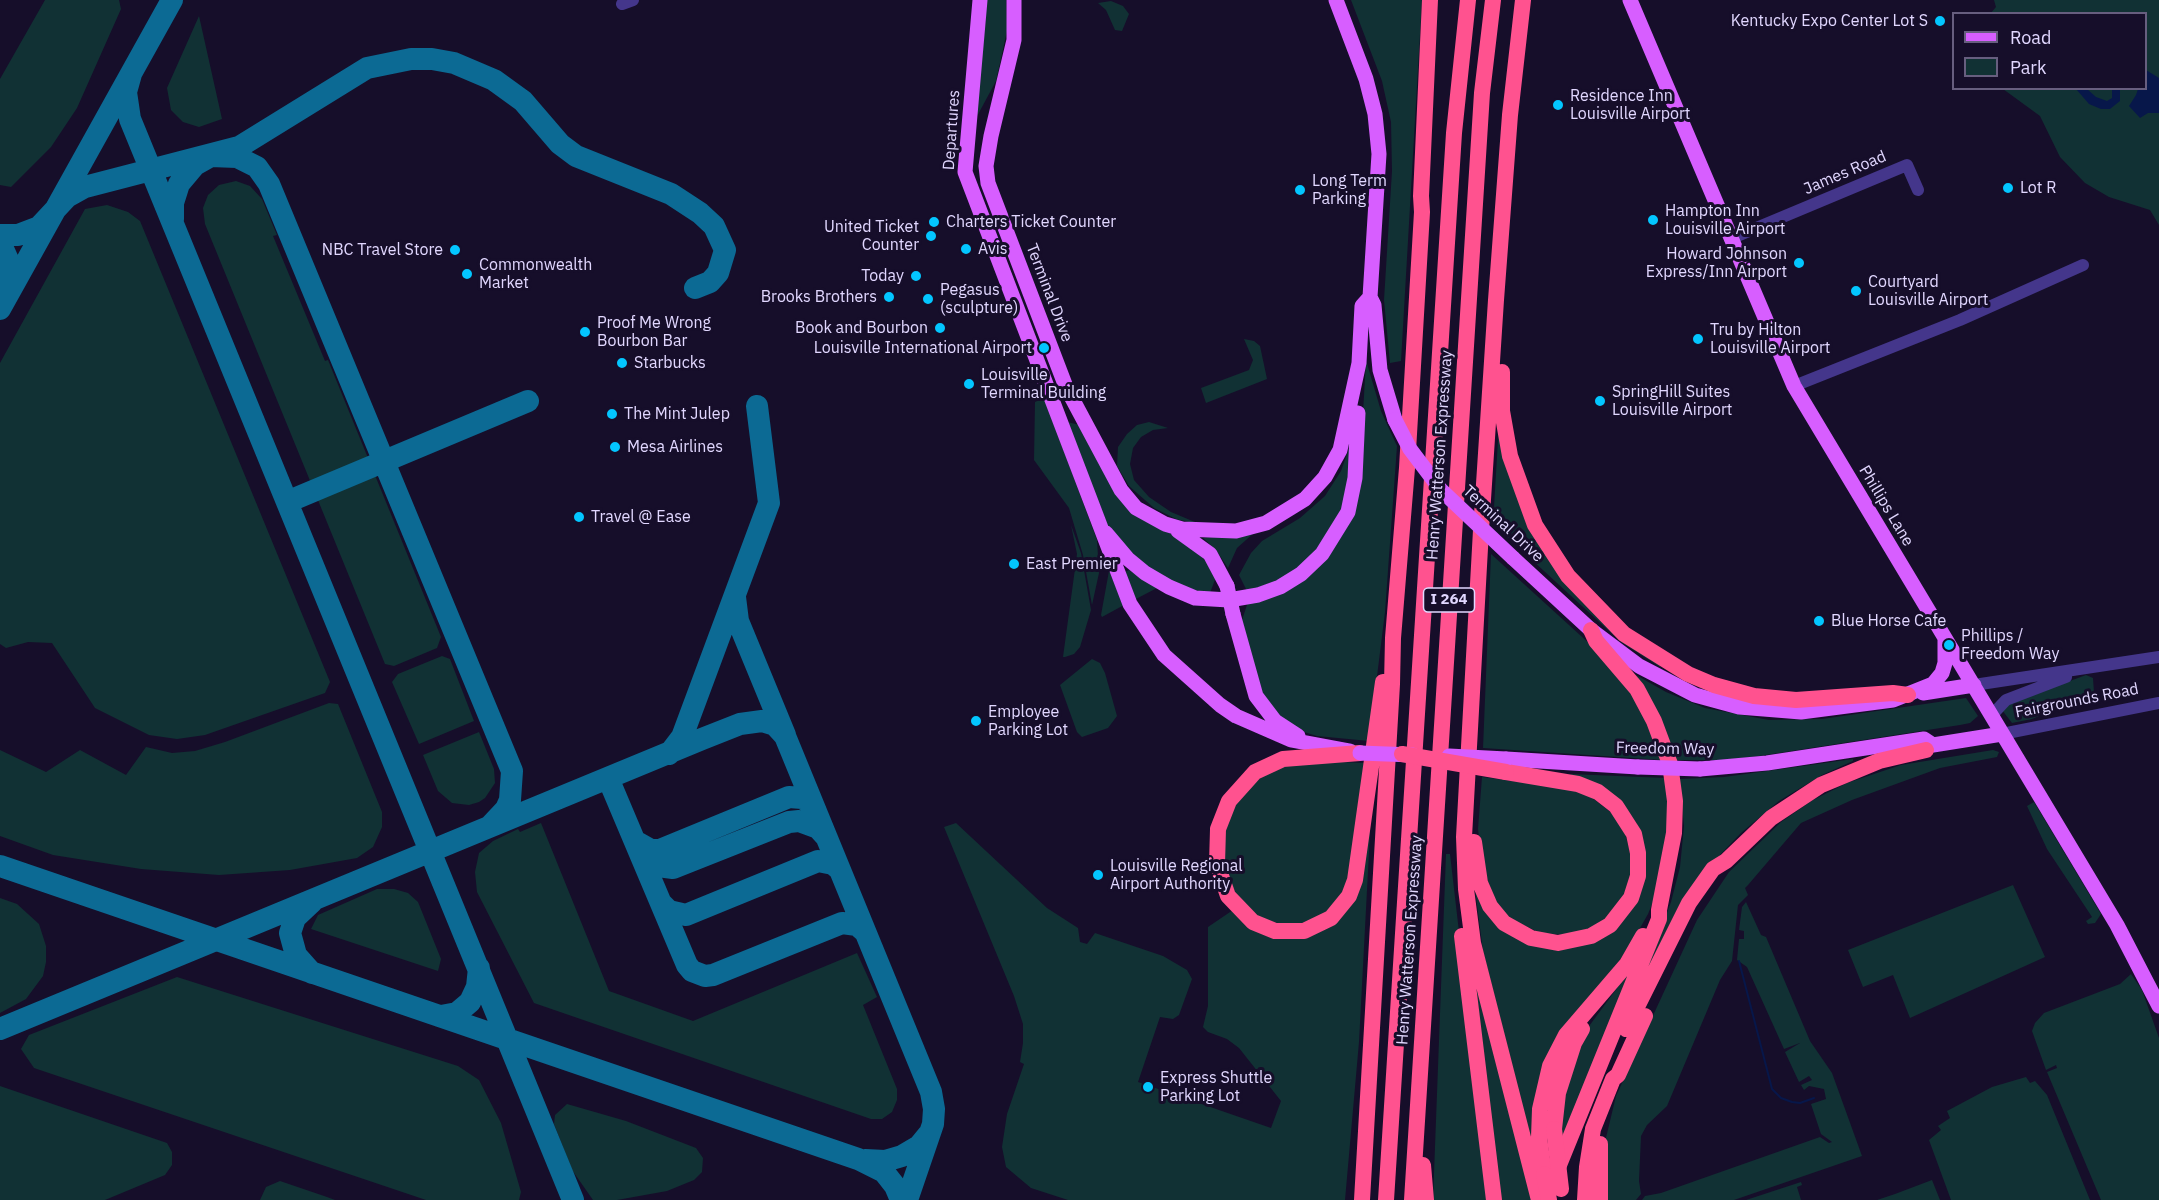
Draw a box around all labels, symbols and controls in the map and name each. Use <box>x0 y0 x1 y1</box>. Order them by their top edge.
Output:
place label: Kentucky Expo Center Lot S <box>1731 11 1928 31</box>
legend <box>1952 12 2147 90</box>
marker: Kentucky Expo Center Lot S <box>1933 14 1947 28</box>
text: Road <box>2010 26 2051 49</box>
text: Park <box>2010 56 2046 79</box>
place label: Residence Inn Louisville Airport <box>1570 86 1690 124</box>
street label: Departures <box>940 89 964 171</box>
marker: Residence Inn Louisville Airport <box>1551 98 1565 112</box>
street label: James Road <box>1801 147 1889 199</box>
place label: Long Term Parking <box>1312 171 1387 209</box>
place label: Lot R <box>2020 178 2056 198</box>
marker: Lot R <box>2001 181 2015 195</box>
marker: Long Term Parking <box>1293 183 1307 197</box>
place label: Hampton Inn Louisville Airport <box>1665 201 1785 239</box>
place label: Charters Ticket Counter <box>946 212 1116 232</box>
marker: Hampton Inn Louisville Airport <box>1646 213 1660 227</box>
marker: Charters Ticket Counter <box>927 215 941 229</box>
place label: United Ticket Counter <box>824 217 919 255</box>
marker: United Ticket Counter <box>924 229 938 243</box>
place label: Avis <box>978 239 1008 259</box>
place label: NBC Travel Store <box>322 240 443 260</box>
street label: Terminal Drive <box>1021 241 1077 345</box>
marker: Avis <box>959 242 973 256</box>
marker: NBC Travel Store <box>448 243 462 257</box>
place label: Howard Johnson Express/Inn Airport <box>1646 244 1787 282</box>
place label: Commonwealth Market <box>479 255 592 293</box>
marker: Howard Johnson Express/Inn Airport <box>1792 256 1806 270</box>
place label: Today <box>861 266 904 286</box>
marker: Commonwealth Market <box>460 267 474 281</box>
marker: Today <box>909 269 923 283</box>
place label: Courtyard Louisville Airport <box>1868 272 1988 310</box>
place label: Pegasus (sculpture) <box>940 280 1018 318</box>
marker: Courtyard Louisville Airport <box>1849 284 1863 298</box>
place label: Brooks Brothers <box>761 287 877 307</box>
marker: Brooks Brothers <box>882 290 896 304</box>
marker: Pegasus (sculpture) <box>921 292 935 306</box>
place label: Proof Me Wrong Bourbon Bar <box>597 313 711 351</box>
place label: Book and Bourbon <box>795 318 928 338</box>
place label: Tru by Hilton Louisville Airport <box>1710 320 1830 358</box>
marker: Book and Bourbon <box>933 321 947 335</box>
marker: Proof Me Wrong Bourbon Bar <box>578 325 592 339</box>
marker: Tru by Hilton Louisville Airport <box>1691 332 1705 346</box>
place label: Louisville International Airport <box>814 338 1032 358</box>
marker: Louisville International Airport <box>1037 341 1051 355</box>
street label: Henry Watterson Expressway <box>1423 350 1457 560</box>
place label: Starbucks <box>634 353 706 373</box>
marker: Starbucks <box>615 356 629 370</box>
place label: Louisville Terminal Building <box>981 365 1106 403</box>
marker: Louisville Terminal Building <box>962 377 976 391</box>
place label: SpringHill Suites Louisville Airport <box>1612 382 1732 420</box>
marker: SpringHill Suites Louisville Airport <box>1593 394 1607 408</box>
place label: The Mint Julep <box>624 404 730 424</box>
marker: The Mint Julep <box>605 407 619 421</box>
place label: Mesa Airlines <box>627 437 723 457</box>
marker: Mesa Airlines <box>608 440 622 454</box>
street label: Phillips Lane <box>1854 462 1918 550</box>
street label: Terminal Drive <box>1459 482 1547 566</box>
place label: Travel @ Ease <box>591 507 691 527</box>
marker: Travel @ Ease <box>572 510 586 524</box>
place label: East Premier <box>1026 554 1118 574</box>
marker: East Premier <box>1007 557 1021 571</box>
road number: I 264 <box>1424 588 1474 612</box>
place label: Blue Horse Cafe <box>1831 611 1946 631</box>
marker: Blue Horse Cafe <box>1812 614 1826 628</box>
place label: Phillips / Freedom Way <box>1961 626 2060 664</box>
marker: Phillips / Freedom Way <box>1942 638 1956 652</box>
street label: Fairgrounds Road <box>2014 680 2140 722</box>
place label: Employee Parking Lot <box>988 702 1068 740</box>
marker: Employee Parking Lot <box>969 714 983 728</box>
street label: Freedom Way <box>1616 739 1714 759</box>
street label: Henry Watterson Expressway <box>1393 835 1427 1045</box>
place label: Louisville Regional Airport Authority <box>1110 856 1243 894</box>
marker: Louisville Regional Airport Authority <box>1091 868 1105 882</box>
place label: Express Shuttle Parking Lot <box>1160 1068 1272 1106</box>
marker: Express Shuttle Parking Lot <box>1141 1080 1155 1094</box>

